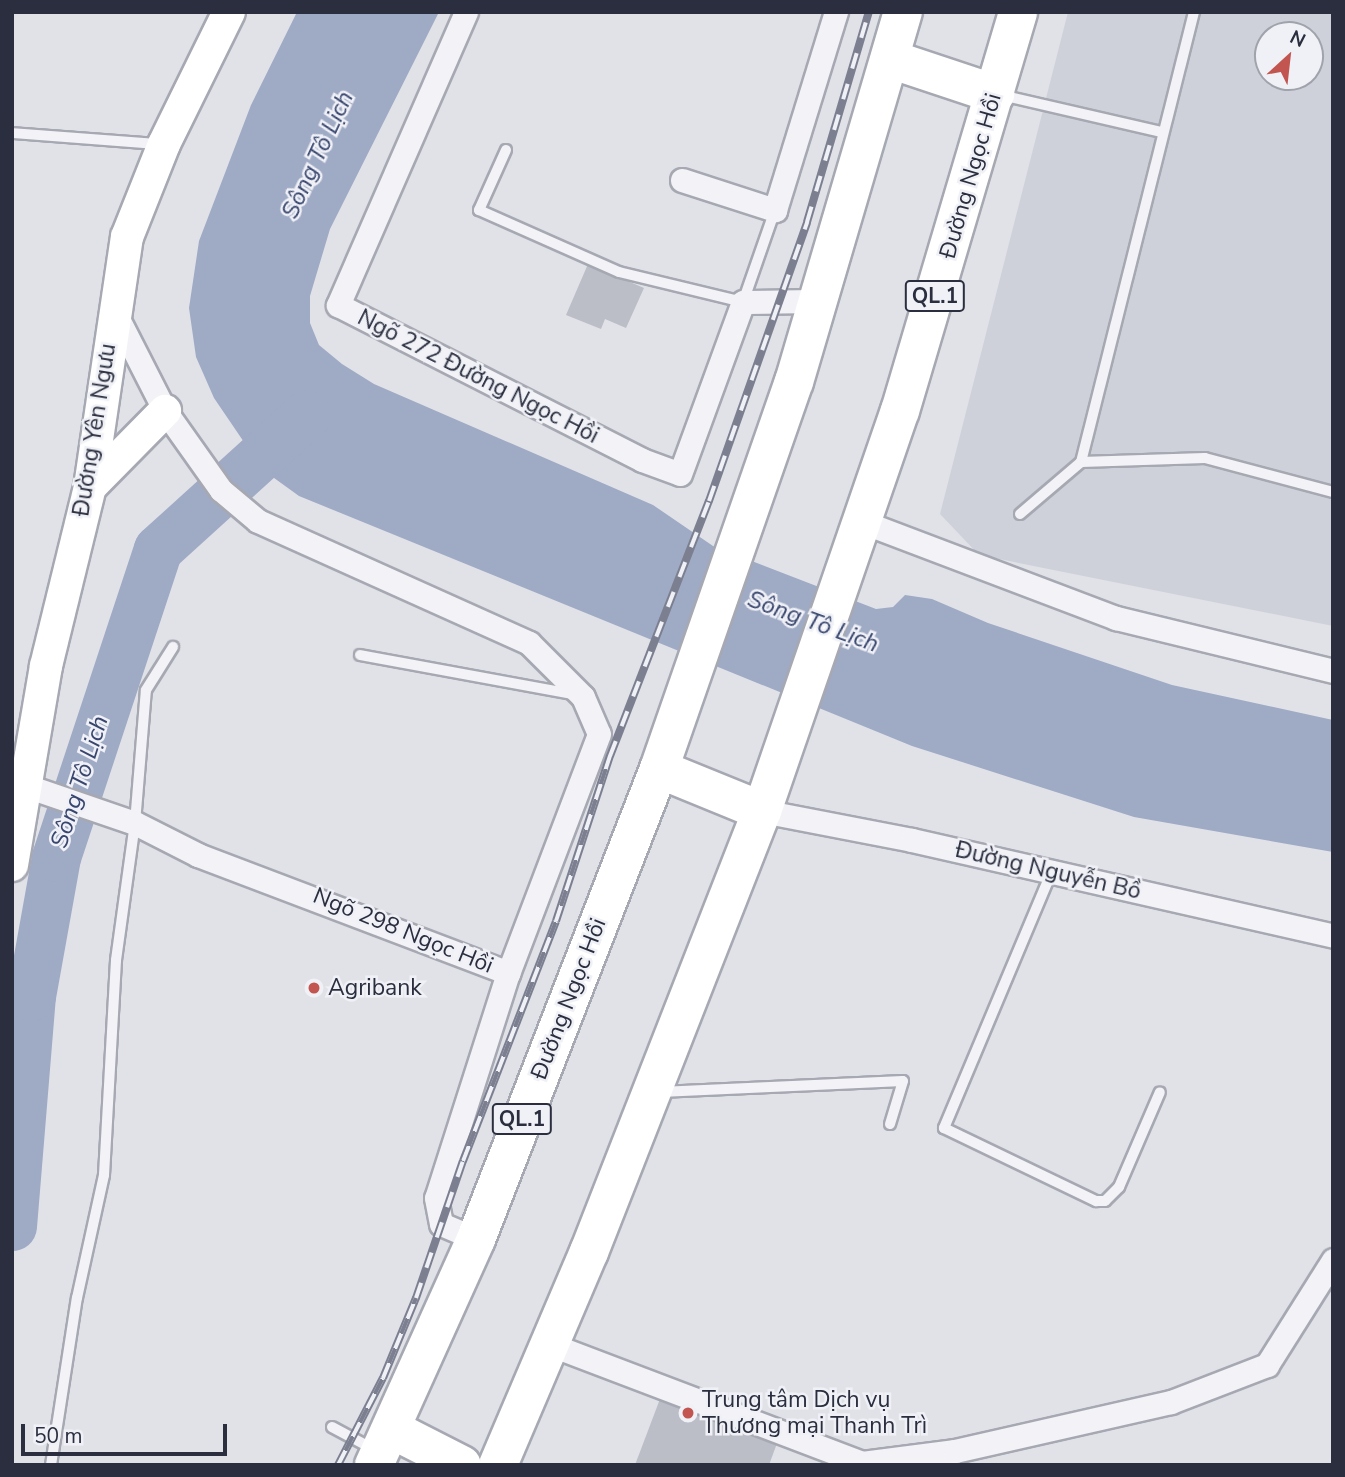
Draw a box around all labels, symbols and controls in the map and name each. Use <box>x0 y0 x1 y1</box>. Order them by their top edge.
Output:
north arrow <box>1254 21 1324 91</box>
text: N <box>1285 24 1310 54</box>
water label: Sông Tô Lịch <box>276 87 360 223</box>
street label: Đường Ngọc Hồi <box>934 90 1008 262</box>
road number: QL.1 <box>904 278 967 314</box>
street label: Ngõ 272 Đường Ngọc Hồi <box>353 304 603 450</box>
street label: Đường Yên Ngưu <box>68 342 122 518</box>
water label: Sông Tô Lịch <box>744 585 882 659</box>
water label: Sông Tô Lịch <box>45 712 115 852</box>
street label: Đường Nguyễn Bồ <box>952 836 1144 906</box>
street label: Ngõ 298 Ngọc Hồi <box>309 882 497 980</box>
street label: Đường Ngọc Hồi <box>526 914 612 1084</box>
place label: Agribank <box>328 974 422 1002</box>
marker: Agribank <box>306 980 322 996</box>
road number: QL.1 <box>490 1102 554 1136</box>
place label: Trung tâm Dịch vụ Thương mại Thanh Trì <box>702 1386 927 1440</box>
marker: Trung tâm Dịch vụ Thương mại Thanh Trì <box>680 1405 696 1421</box>
scale bar <box>24 1410 231 1454</box>
text: 50 m <box>34 1422 83 1450</box>

